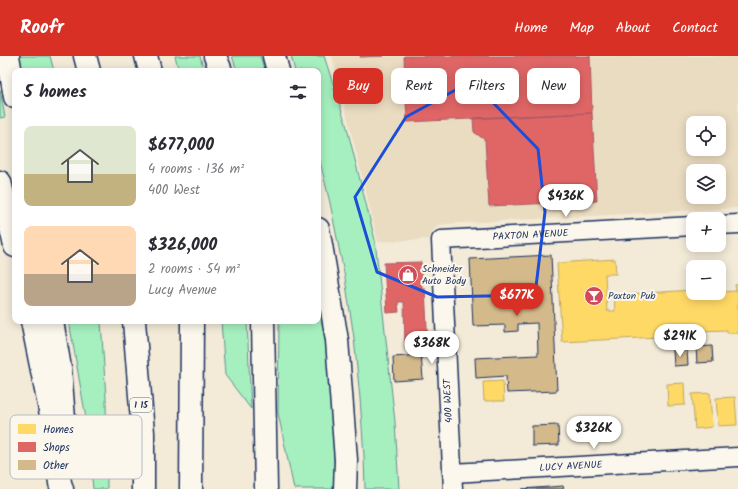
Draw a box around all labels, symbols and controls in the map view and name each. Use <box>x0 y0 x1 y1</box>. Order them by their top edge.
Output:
text: Roofr <box>20 13 64 43</box>
text: Home <box>514 17 548 39</box>
text: Map <box>570 17 594 39</box>
text: About <box>616 17 650 39</box>
text: Contact <box>672 17 718 39</box>
chip: Buy <box>333 68 383 104</box>
chip: Rent <box>391 68 447 104</box>
chip: Filters <box>455 68 519 104</box>
chip: New <box>527 68 580 104</box>
text: 5 homes <box>24 79 87 106</box>
icon: filters <box>287 81 309 103</box>
map controls <box>686 116 726 300</box>
button: locate <box>686 116 726 156</box>
text: $677,000 <box>148 132 214 159</box>
icon: home <box>56 142 104 190</box>
text: 4 rooms · 136 m² <box>148 159 244 180</box>
button: layers <box>686 164 726 204</box>
text: 400 West <box>148 180 200 201</box>
pin: $436K <box>538 184 594 218</box>
text: $436K <box>548 186 584 207</box>
button: + <box>686 212 726 252</box>
street label: PAXTON AVENUE <box>492 225 570 245</box>
text: $326,000 <box>148 232 217 259</box>
icon: home <box>56 242 104 290</box>
text: 2 rooms · 54 m² <box>148 259 240 280</box>
button: − <box>686 260 726 300</box>
place label: Schneider Auto Body <box>422 261 466 289</box>
shop icon: Schneider Auto Body <box>397 264 419 286</box>
text: Lucy Avenue <box>148 280 217 301</box>
pin: $677K <box>489 283 545 317</box>
text: $677K <box>500 285 534 306</box>
bar icon: Paxton Pub <box>583 285 605 307</box>
place label: Paxton Pub <box>608 288 656 304</box>
pin: $291K <box>652 324 708 358</box>
text: $291K <box>663 326 697 347</box>
pin: $368K <box>404 331 460 365</box>
text: $368K <box>413 333 451 354</box>
street label: 400 WEST <box>439 377 457 423</box>
road number: I 15 <box>130 398 152 412</box>
legend <box>10 415 142 479</box>
pin: $326K <box>566 416 622 450</box>
text: $326K <box>575 418 613 439</box>
text: Homes <box>43 421 74 439</box>
text: Shops <box>43 439 70 457</box>
text: Other <box>43 457 70 475</box>
street label: LUCY AVENUE <box>539 457 604 476</box>

